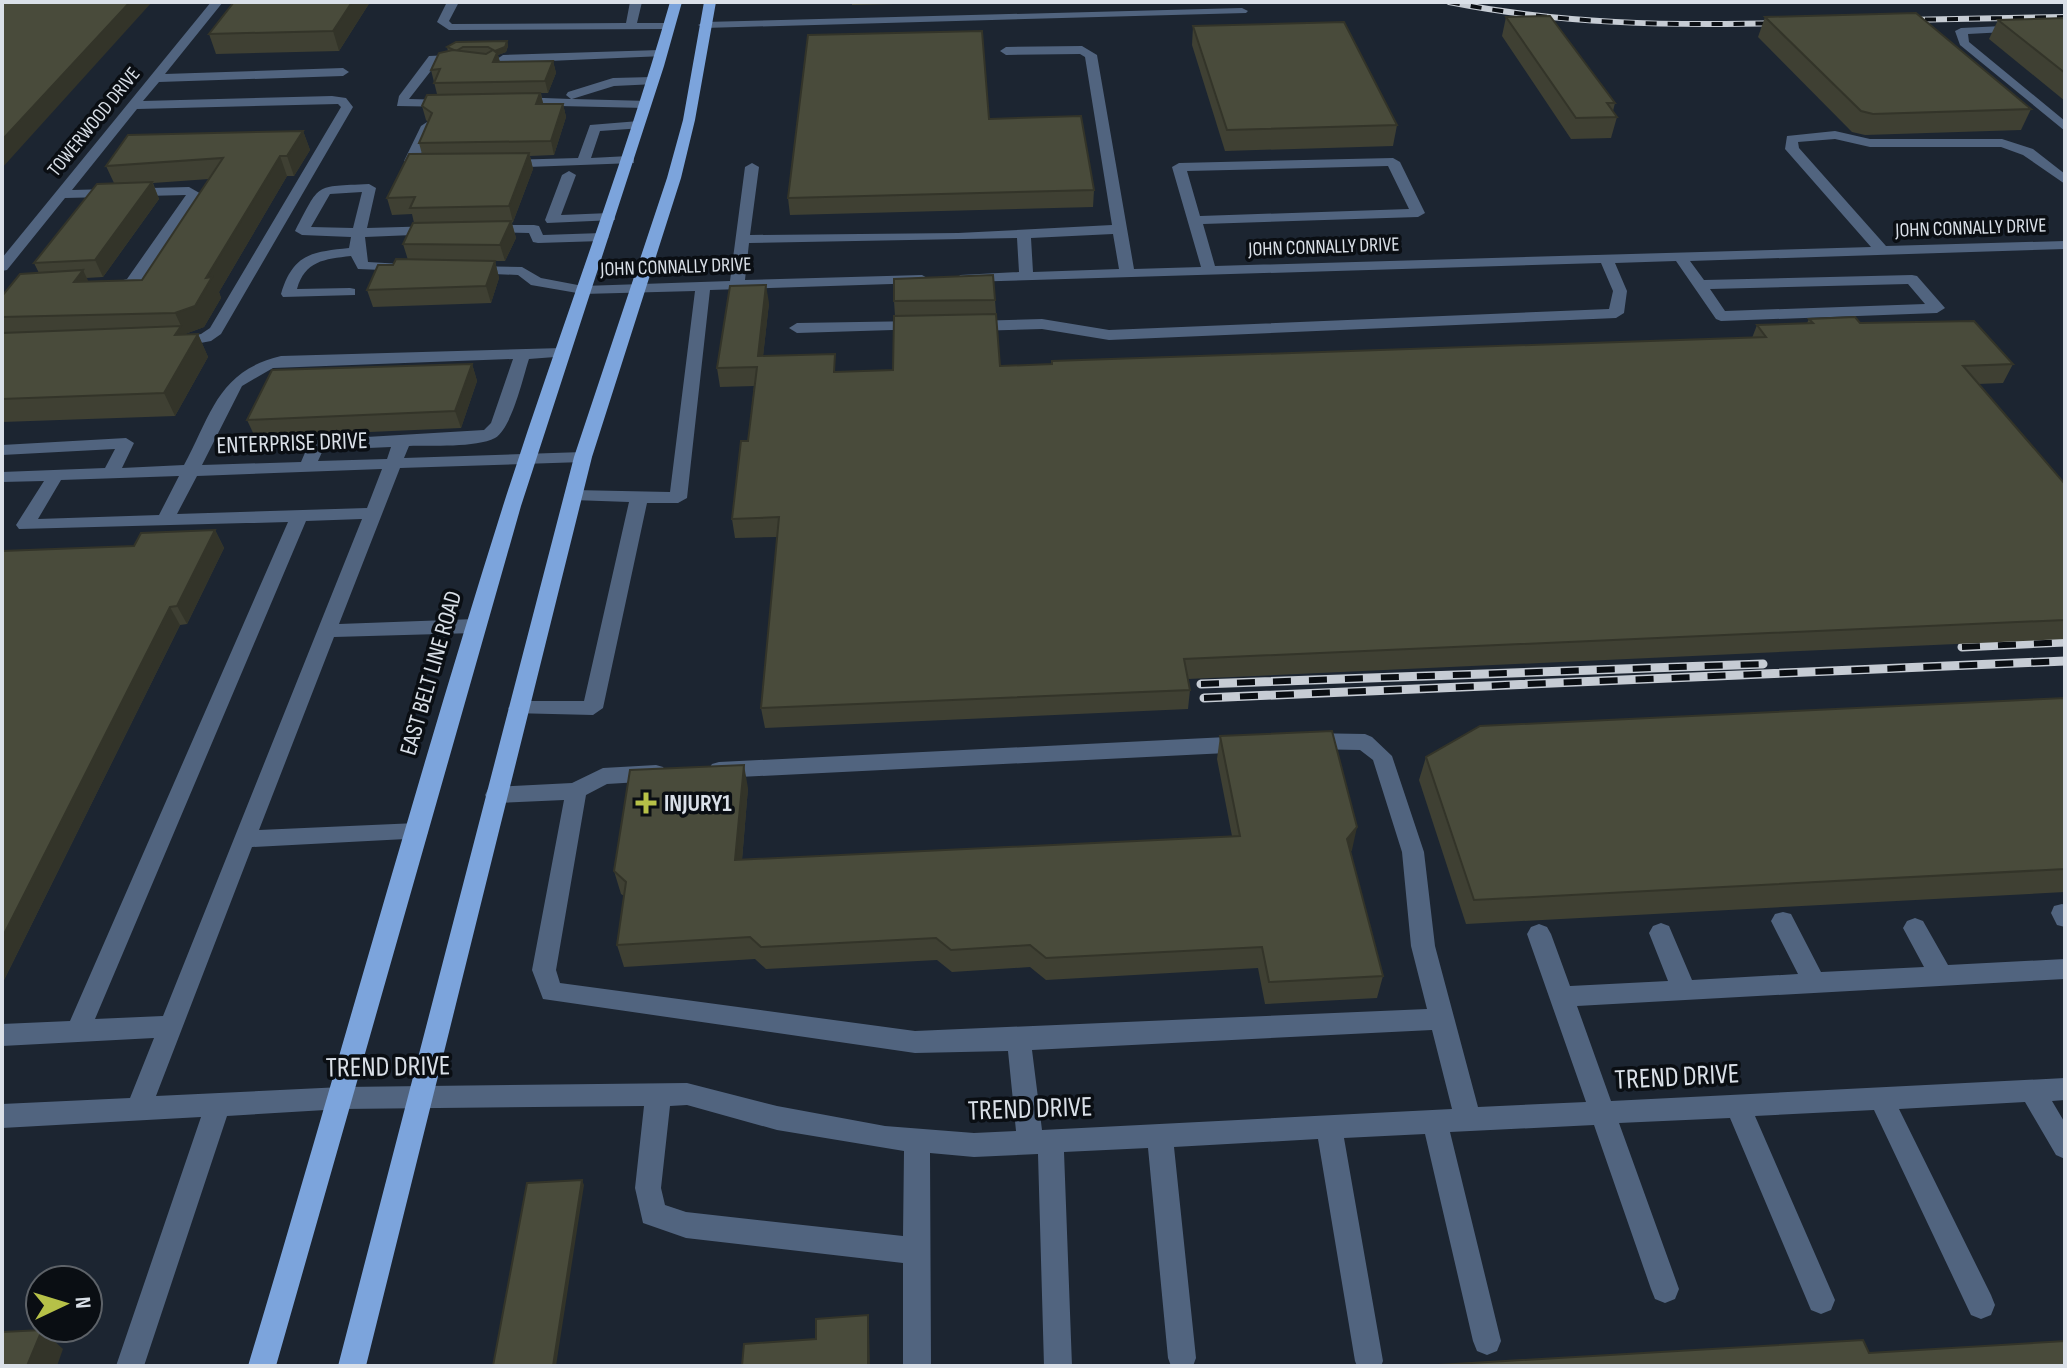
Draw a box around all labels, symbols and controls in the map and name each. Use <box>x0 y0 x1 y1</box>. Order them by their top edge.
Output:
street label: TOWERWOOD DRIVE <box>43 62 145 182</box>
street label: JOHN CONNALLY DRIVE <box>1894 213 2047 243</box>
street label: JOHN CONNALLY DRIVE <box>1247 232 1400 262</box>
street label: JOHN CONNALLY DRIVE <box>599 252 752 282</box>
street label: ENTERPRISE DRIVE <box>216 426 368 460</box>
street label: EAST BELT LINE ROAD <box>394 588 468 758</box>
place label: INJURY1 <box>664 789 732 818</box>
marker: INJURY1 <box>635 792 657 814</box>
street label: TREND DRIVE <box>325 1049 451 1085</box>
street label: TREND DRIVE <box>1614 1057 1740 1097</box>
street label: TREND DRIVE <box>967 1090 1093 1128</box>
north arrow <box>24 1264 104 1344</box>
text: N <box>69 1296 96 1310</box>

